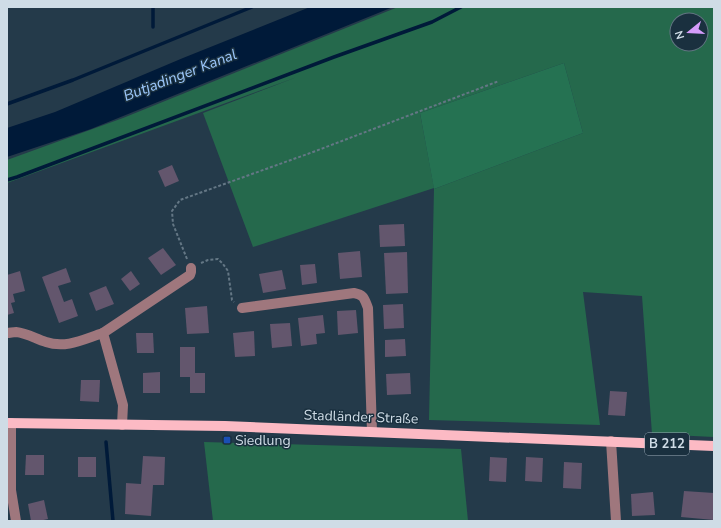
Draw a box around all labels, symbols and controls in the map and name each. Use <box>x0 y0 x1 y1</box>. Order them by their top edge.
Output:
north arrow <box>669 12 709 52</box>
text: N <box>672 29 688 41</box>
water label: Butjadinger Kanal <box>120 44 240 106</box>
street label: Stadländer Straße <box>303 406 419 428</box>
place label: Siedlung <box>235 431 291 450</box>
road number: B 212 <box>645 433 689 455</box>
marker: Siedlung <box>222 435 232 445</box>

